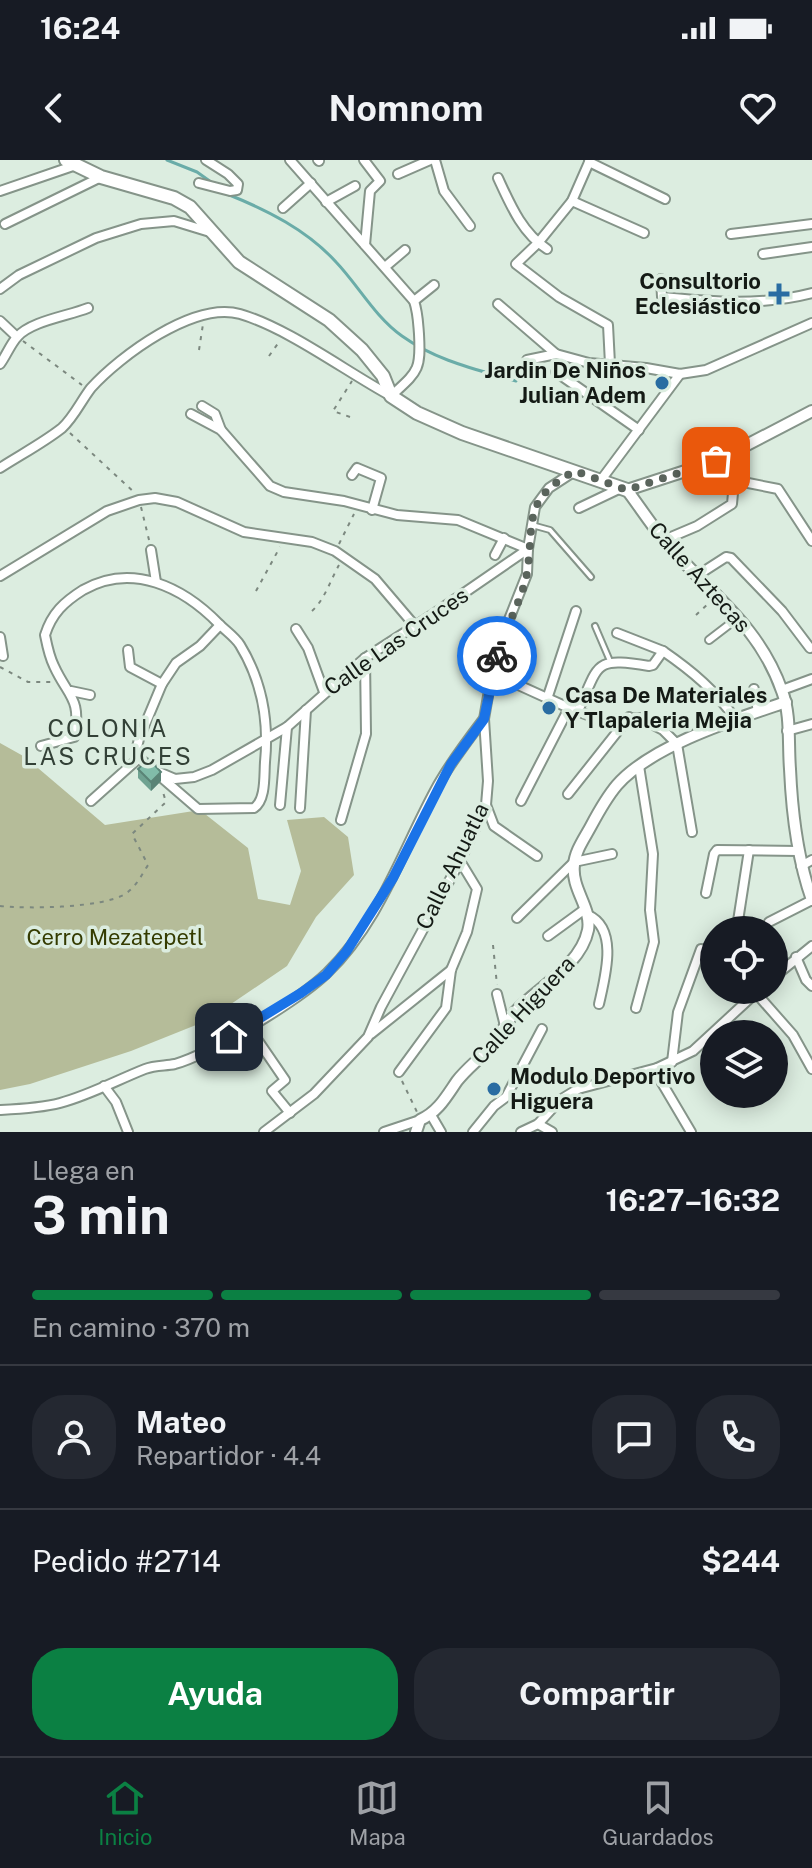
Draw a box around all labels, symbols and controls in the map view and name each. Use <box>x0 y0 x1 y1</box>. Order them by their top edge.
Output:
text: 16:24 <box>40 10 120 46</box>
icon: back <box>32 86 76 130</box>
icon: heart <box>736 86 780 130</box>
text: Nomnom <box>329 87 483 129</box>
place label: Consultorio Eclesiástico <box>635 268 761 319</box>
marker: Consultorio Eclesiástico <box>768 283 790 305</box>
place label: Jardin De Niños Julian Adem <box>484 357 646 408</box>
marker: Jardin De Niños Julian Adem <box>653 374 671 392</box>
pin <box>682 427 750 495</box>
icon: bag <box>694 439 738 483</box>
street label: Calle Aztecas <box>644 517 756 637</box>
street label: Calle Las Cruces <box>319 582 473 700</box>
courier <box>457 616 537 696</box>
icon: bike <box>475 634 519 678</box>
place label: Casa De Materiales Y Tlapaleria Mejia <box>565 682 767 733</box>
marker: Casa De Materiales Y Tlapaleria Mejia <box>540 699 558 717</box>
district label: COLONIA LAS CRUCES <box>23 714 193 770</box>
street label: Calle Ahuatla <box>410 799 494 933</box>
map controls <box>700 916 788 1108</box>
button: locate <box>700 916 788 1004</box>
park label: Cerro Mezatepetl <box>26 924 204 950</box>
street label: Calle Higuera <box>466 950 580 1070</box>
pin <box>195 1003 263 1071</box>
icon: home <box>207 1015 251 1059</box>
button: layers <box>700 1020 788 1108</box>
place label: Modulo Deportivo Higuera <box>510 1063 696 1114</box>
marker: Modulo Deportivo Higuera <box>485 1080 503 1098</box>
text: Llega en <box>32 1155 135 1186</box>
text: 16:27–16:32 <box>605 1182 780 1218</box>
text: 3 min <box>32 1185 170 1246</box>
text: En camino · 370 m <box>32 1312 250 1343</box>
button: person <box>32 1395 116 1479</box>
button: chat <box>592 1395 676 1479</box>
button: phone <box>696 1395 780 1479</box>
text: Mateo <box>136 1404 226 1440</box>
text: Repartidor · 4.4 <box>136 1440 321 1471</box>
text: Pedido #2714 <box>32 1543 221 1579</box>
text: $244 <box>701 1543 780 1579</box>
button: Ayuda <box>32 1648 398 1740</box>
button: Compartir <box>414 1648 780 1740</box>
tab: Inicio <box>98 1776 152 1850</box>
tab: Mapa <box>349 1776 406 1850</box>
tab: Guardados <box>602 1776 714 1850</box>

